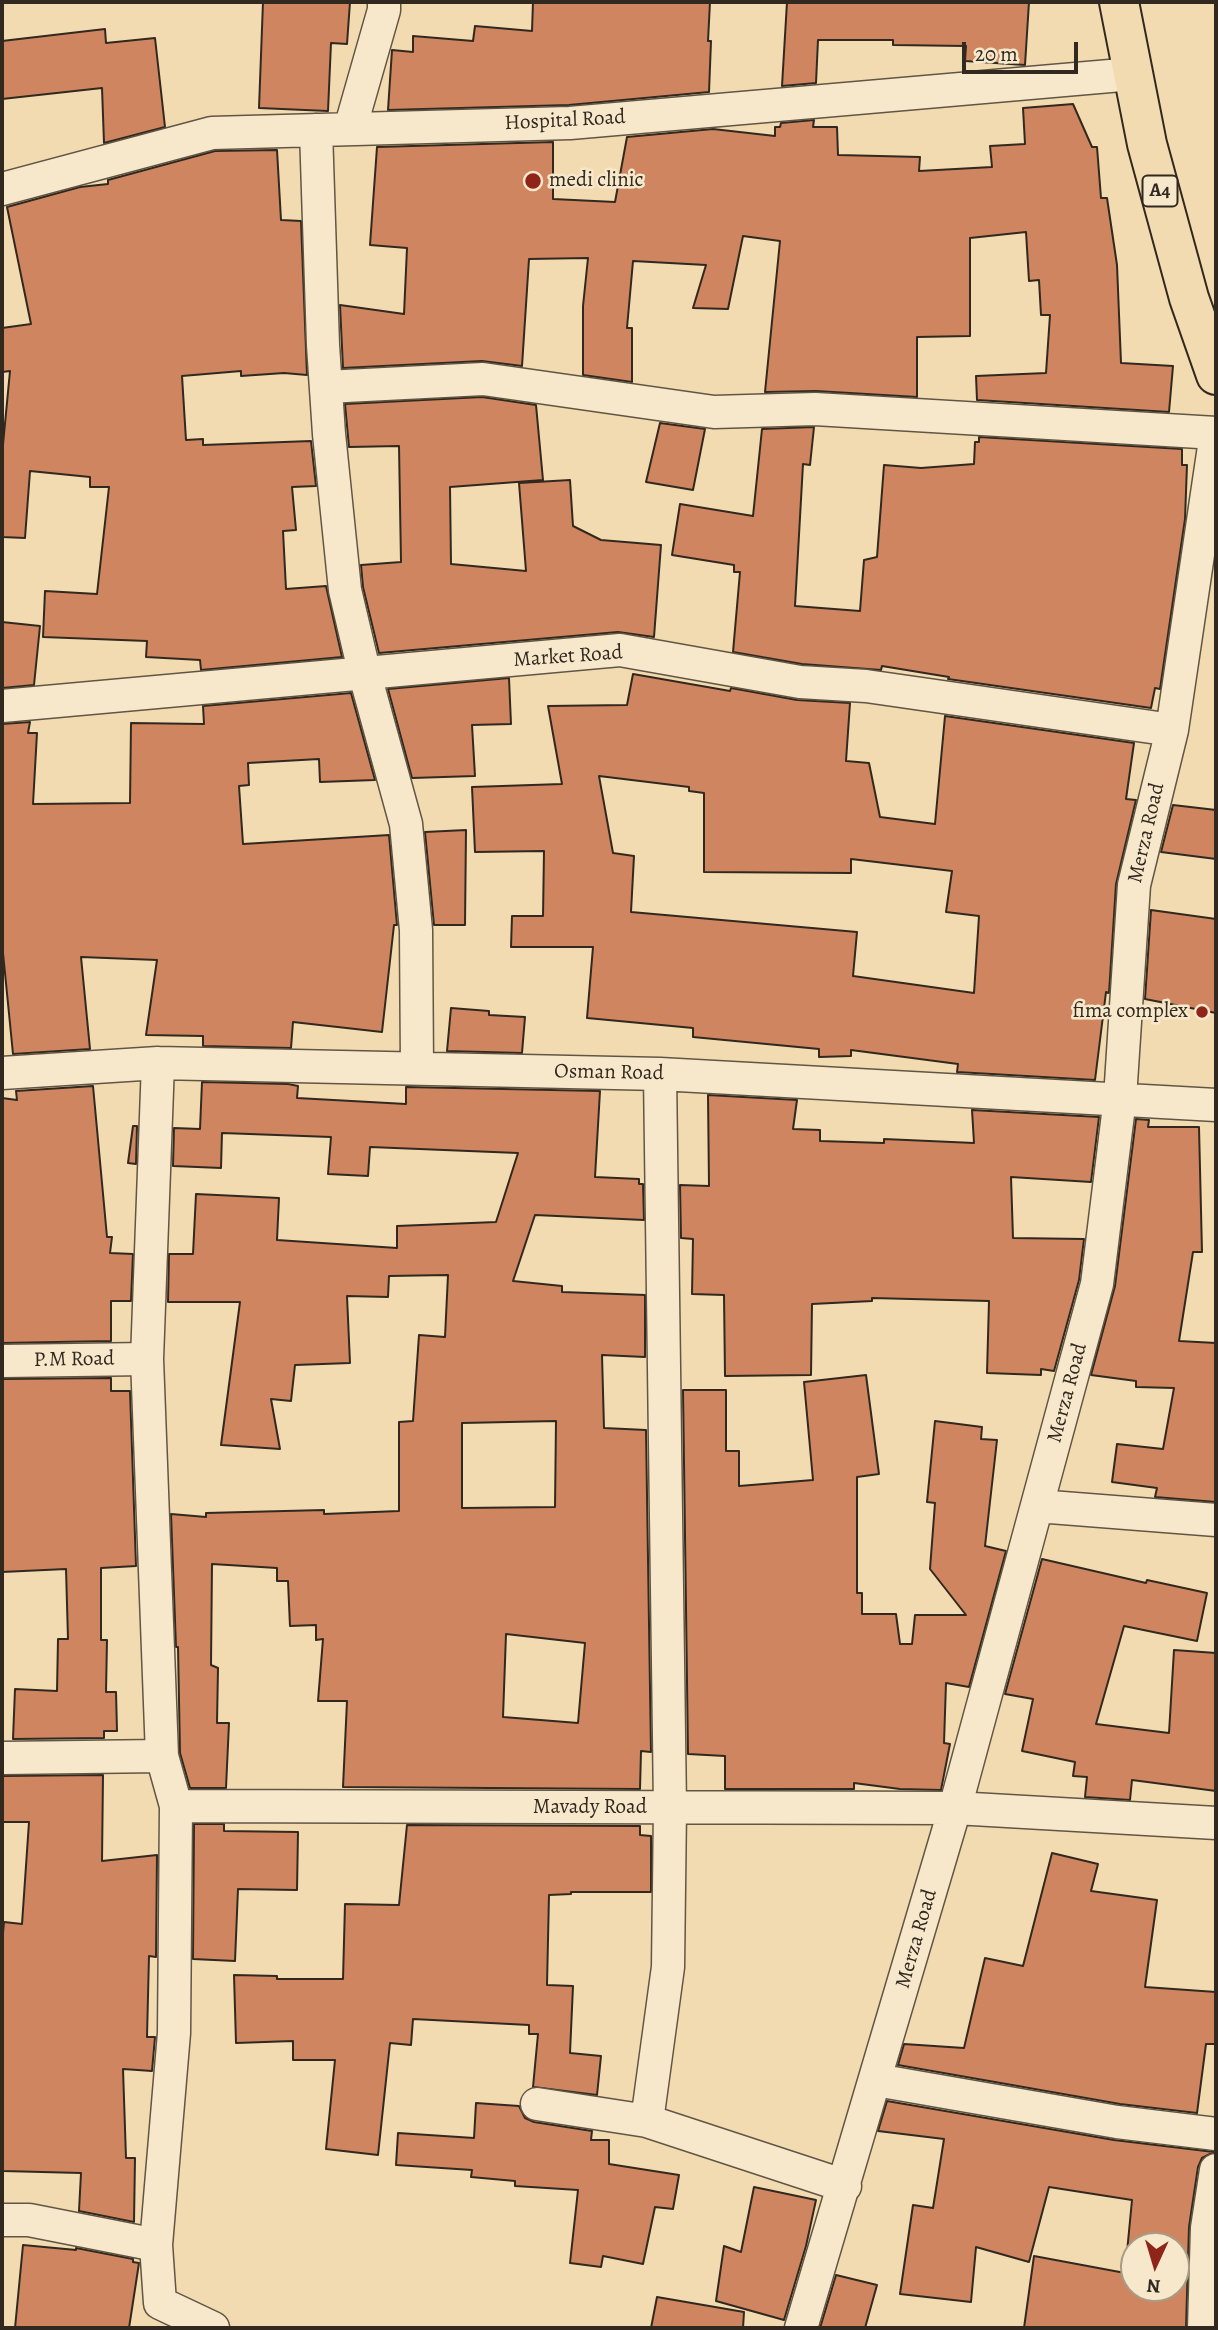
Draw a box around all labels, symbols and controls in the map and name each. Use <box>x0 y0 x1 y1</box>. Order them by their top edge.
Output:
scale bar <box>966 28 1082 72</box>
text: 20 m <box>975 40 1018 68</box>
street label: Hospital Road <box>504 105 626 137</box>
place label: medi clinic <box>549 168 644 194</box>
marker: medi clinic <box>523 171 543 191</box>
road number: A4 <box>1142 176 1178 206</box>
street label: Market Road <box>512 641 624 673</box>
street label: Merza Road <box>1123 780 1171 886</box>
place label: fima complex <box>1073 999 1188 1025</box>
marker: fima complex <box>1194 1004 1210 1020</box>
street label: Osman Road <box>554 1059 664 1087</box>
street label: Merza Road <box>1043 1340 1093 1446</box>
street label: P.M Road <box>33 1347 115 1373</box>
street label: Mavady Road <box>533 1795 647 1821</box>
street label: Merza Road <box>891 1886 943 1992</box>
north arrow <box>1120 2232 1190 2302</box>
text: N <box>1146 2273 1161 2299</box>

